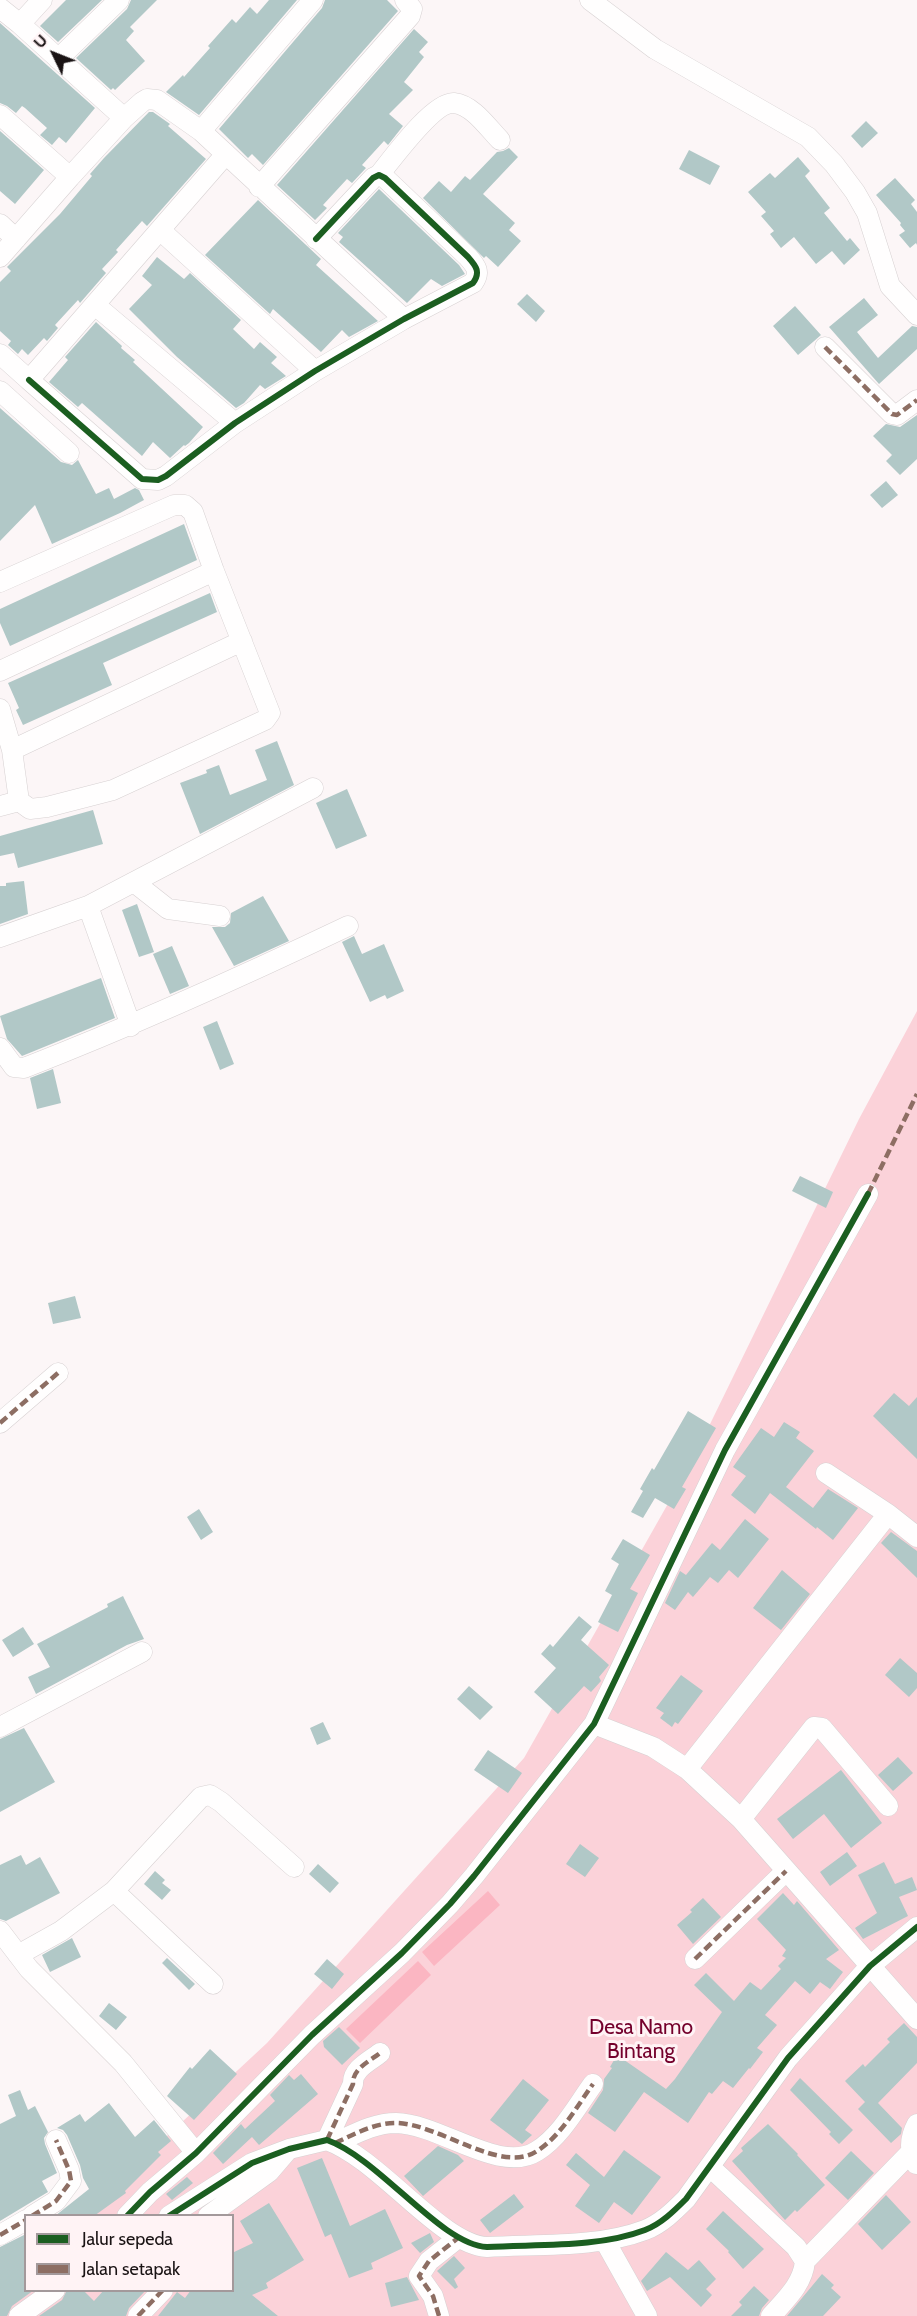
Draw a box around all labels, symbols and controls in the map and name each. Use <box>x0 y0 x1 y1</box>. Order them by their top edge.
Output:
north arrow <box>24 24 84 84</box>
text: U <box>30 31 51 52</box>
park label: Desa Namo Bintang <box>589 2015 693 2065</box>
legend <box>24 2214 234 2292</box>
text: Jalur sepeda <box>82 2228 173 2250</box>
text: Jalan setapak <box>82 2258 180 2280</box>

